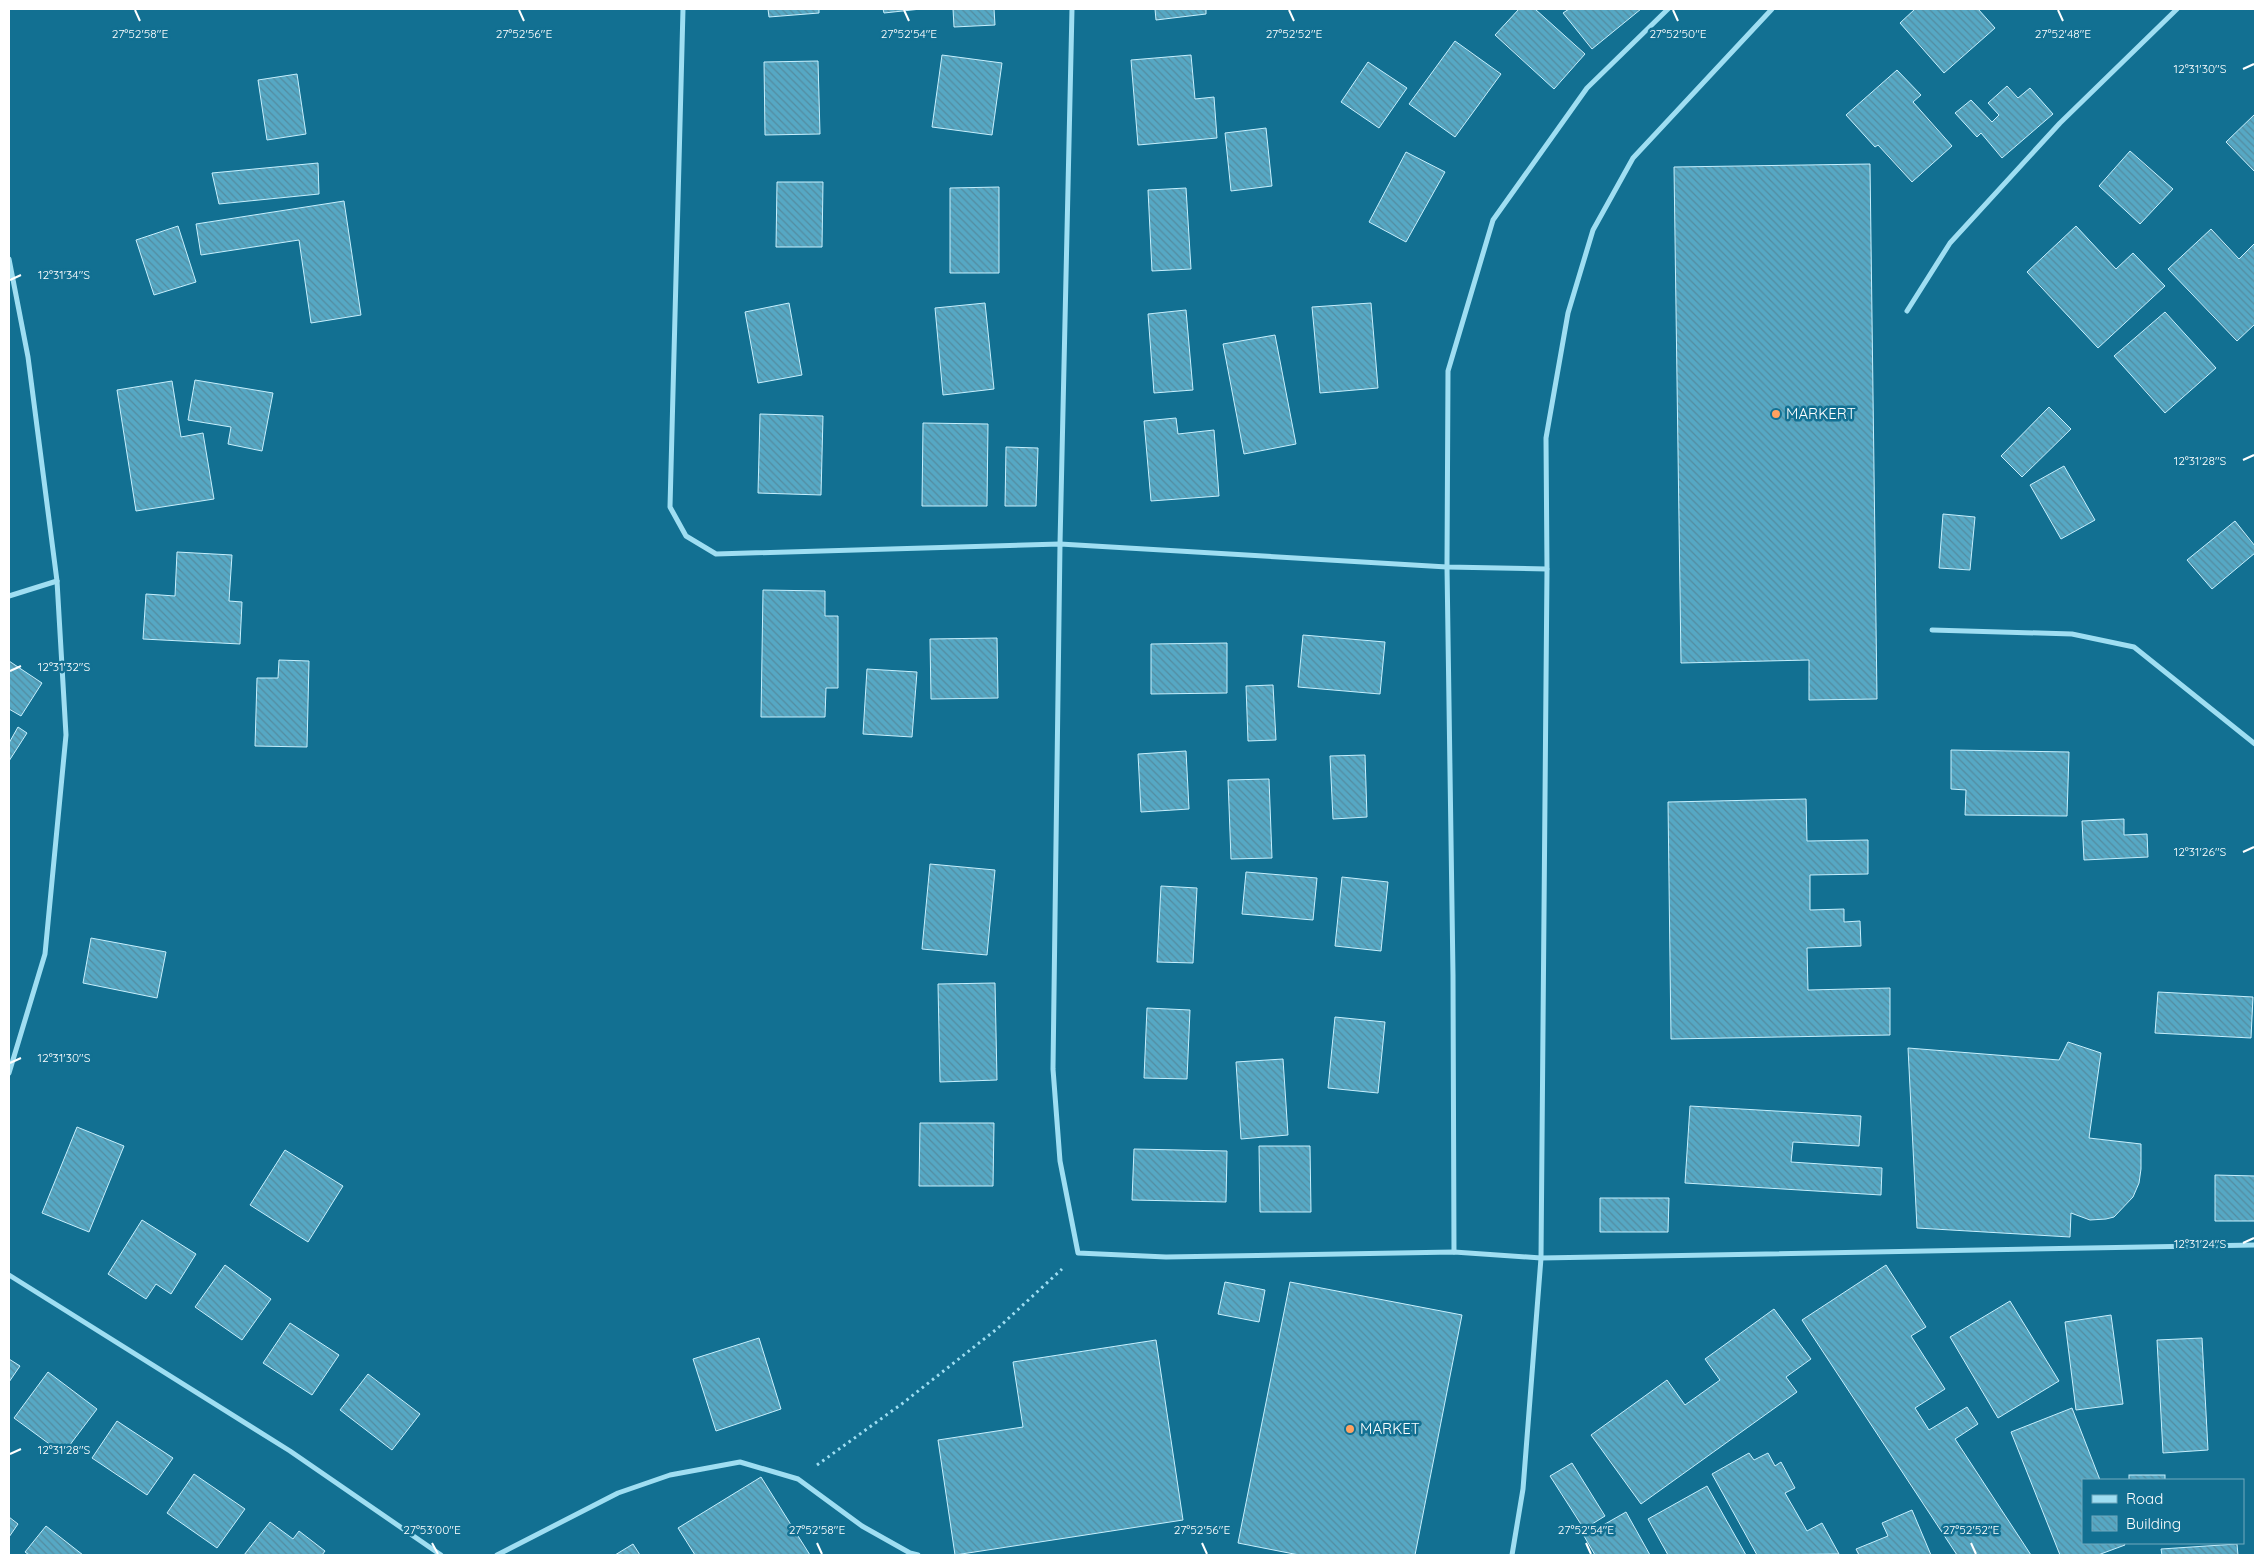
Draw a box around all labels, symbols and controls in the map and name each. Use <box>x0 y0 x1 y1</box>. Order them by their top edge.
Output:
text: 27°52'58"E <box>112 26 168 41</box>
text: 27°52'56"E <box>496 26 552 41</box>
text: 27°52'54"E <box>881 26 937 41</box>
text: 27°52'52"E <box>1266 26 1323 41</box>
text: 27°52'50"E <box>1649 26 1707 41</box>
text: 27°52'48"E <box>2035 26 2091 41</box>
text: 12°31'30"S <box>2174 61 2227 76</box>
text: 12°31'34"S <box>38 267 90 282</box>
place label: MARKERT <box>1786 404 1856 423</box>
marker: MARKERT <box>1770 408 1782 420</box>
text: 12°31'28"S <box>2174 453 2227 468</box>
text: 12°31'32"S <box>38 659 90 674</box>
text: 12°31'26"S <box>2174 844 2227 859</box>
text: 12°31'30"S <box>38 1050 91 1065</box>
text: 12°31'24"S <box>2174 1236 2226 1251</box>
place label: MARKET <box>1360 1419 1420 1438</box>
marker: MARKET <box>1344 1423 1356 1435</box>
text: 12°31'28"S <box>38 1442 91 1457</box>
legend <box>2082 1479 2244 1544</box>
text: Road <box>2126 1489 2163 1508</box>
text: Building <box>2126 1514 2181 1533</box>
text: 27°53'00"E <box>403 1522 461 1537</box>
text: 27°52'58"E <box>789 1522 845 1537</box>
text: 27°52'56"E <box>1174 1522 1230 1537</box>
text: 27°52'54"E <box>1558 1522 1614 1537</box>
text: 27°52'52"E <box>1943 1522 2000 1537</box>

